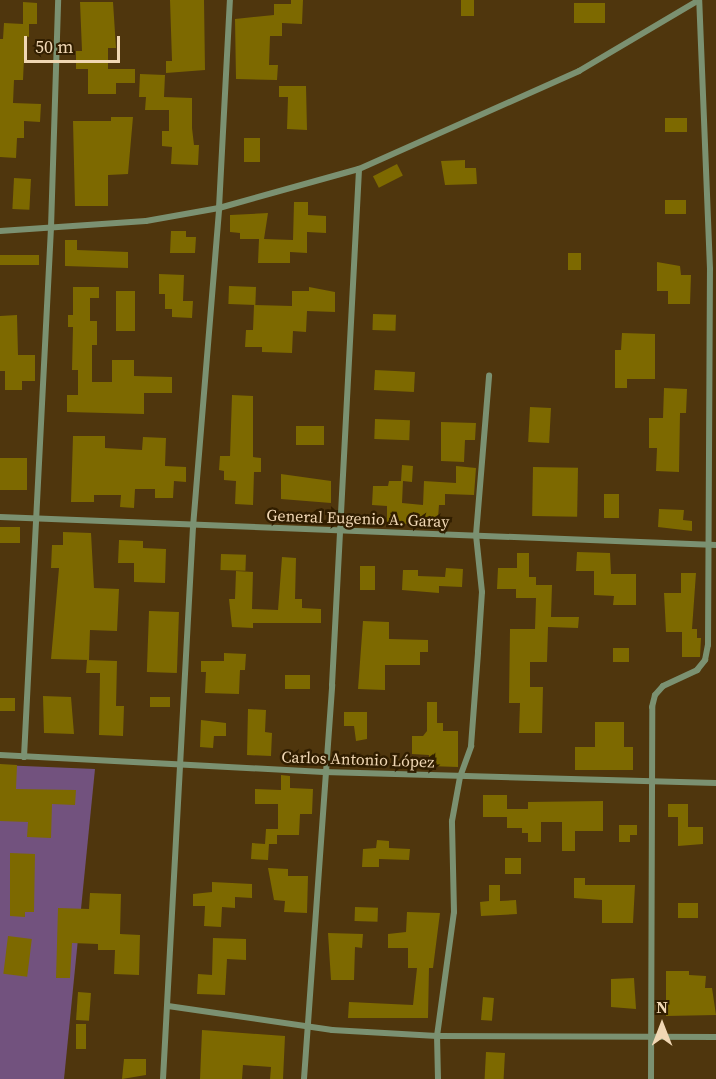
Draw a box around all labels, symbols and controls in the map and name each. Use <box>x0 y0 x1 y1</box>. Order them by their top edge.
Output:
scale bar <box>27 24 123 62</box>
text: 50 m <box>35 34 73 59</box>
street label: General Eugenio A. Garay <box>266 505 450 531</box>
street label: Carlos Antonio López <box>281 747 435 771</box>
north arrow <box>632 995 692 1055</box>
text: N <box>656 996 668 1018</box>

